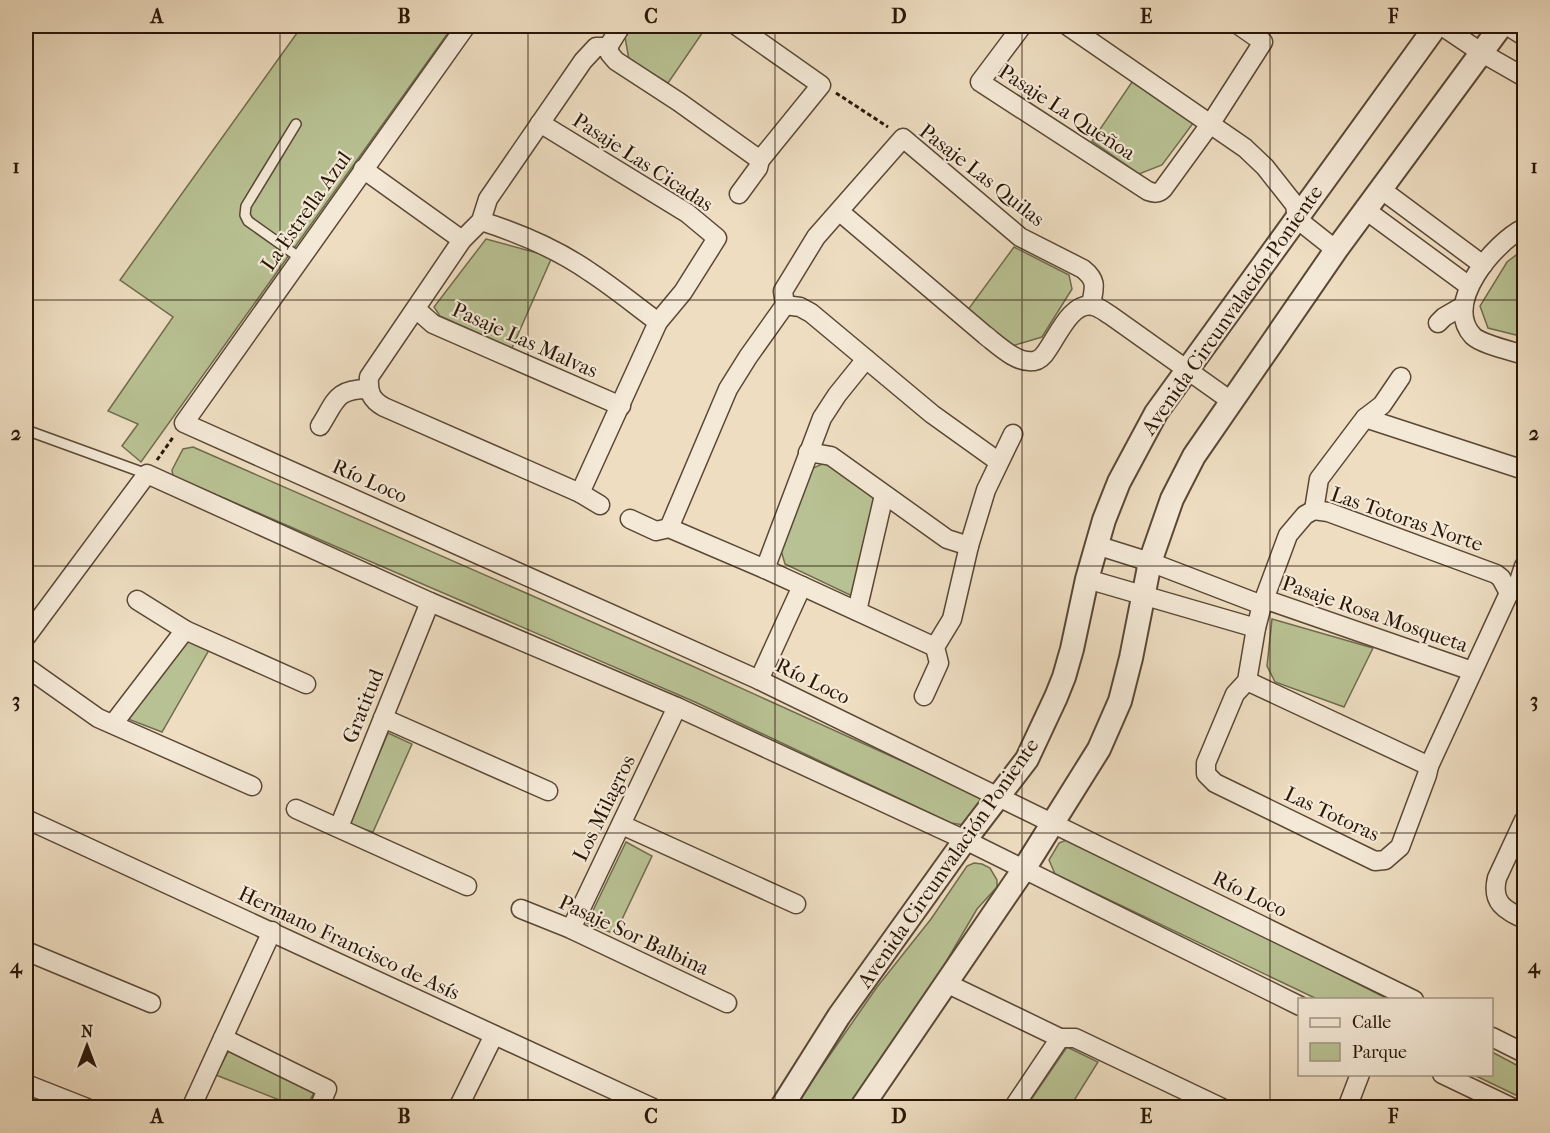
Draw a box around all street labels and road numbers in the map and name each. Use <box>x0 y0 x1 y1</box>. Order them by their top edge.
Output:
street label: Pasaje La Queñoa <box>994 59 1140 165</box>
street label: Pasaje Las Cicadas <box>568 108 718 216</box>
street label: Pasaje Las Quilas <box>915 119 1050 231</box>
street label: La Estrella Azul <box>256 146 356 275</box>
street label: Avenida Circunvalación Poniente <box>1136 181 1328 440</box>
street label: Pasaje Las Malvas <box>449 297 602 383</box>
street label: Río Loco <box>329 454 411 508</box>
street label: Las Totoras Norte <box>1328 482 1486 556</box>
street label: Pasaje Rosa Mosqueta <box>1279 571 1471 657</box>
street label: Río Loco <box>772 653 854 709</box>
street label: Gratitud <box>337 665 389 747</box>
street label: Avenida Circunvalación Poniente <box>852 734 1044 993</box>
street label: Los Milagros <box>568 751 640 865</box>
street label: Las Totoras <box>1281 782 1383 846</box>
street label: Río Loco <box>1209 866 1291 922</box>
street label: Hermano Francisco de Asís <box>235 881 464 1005</box>
street label: Pasaje Sor Balbina <box>555 890 713 980</box>

